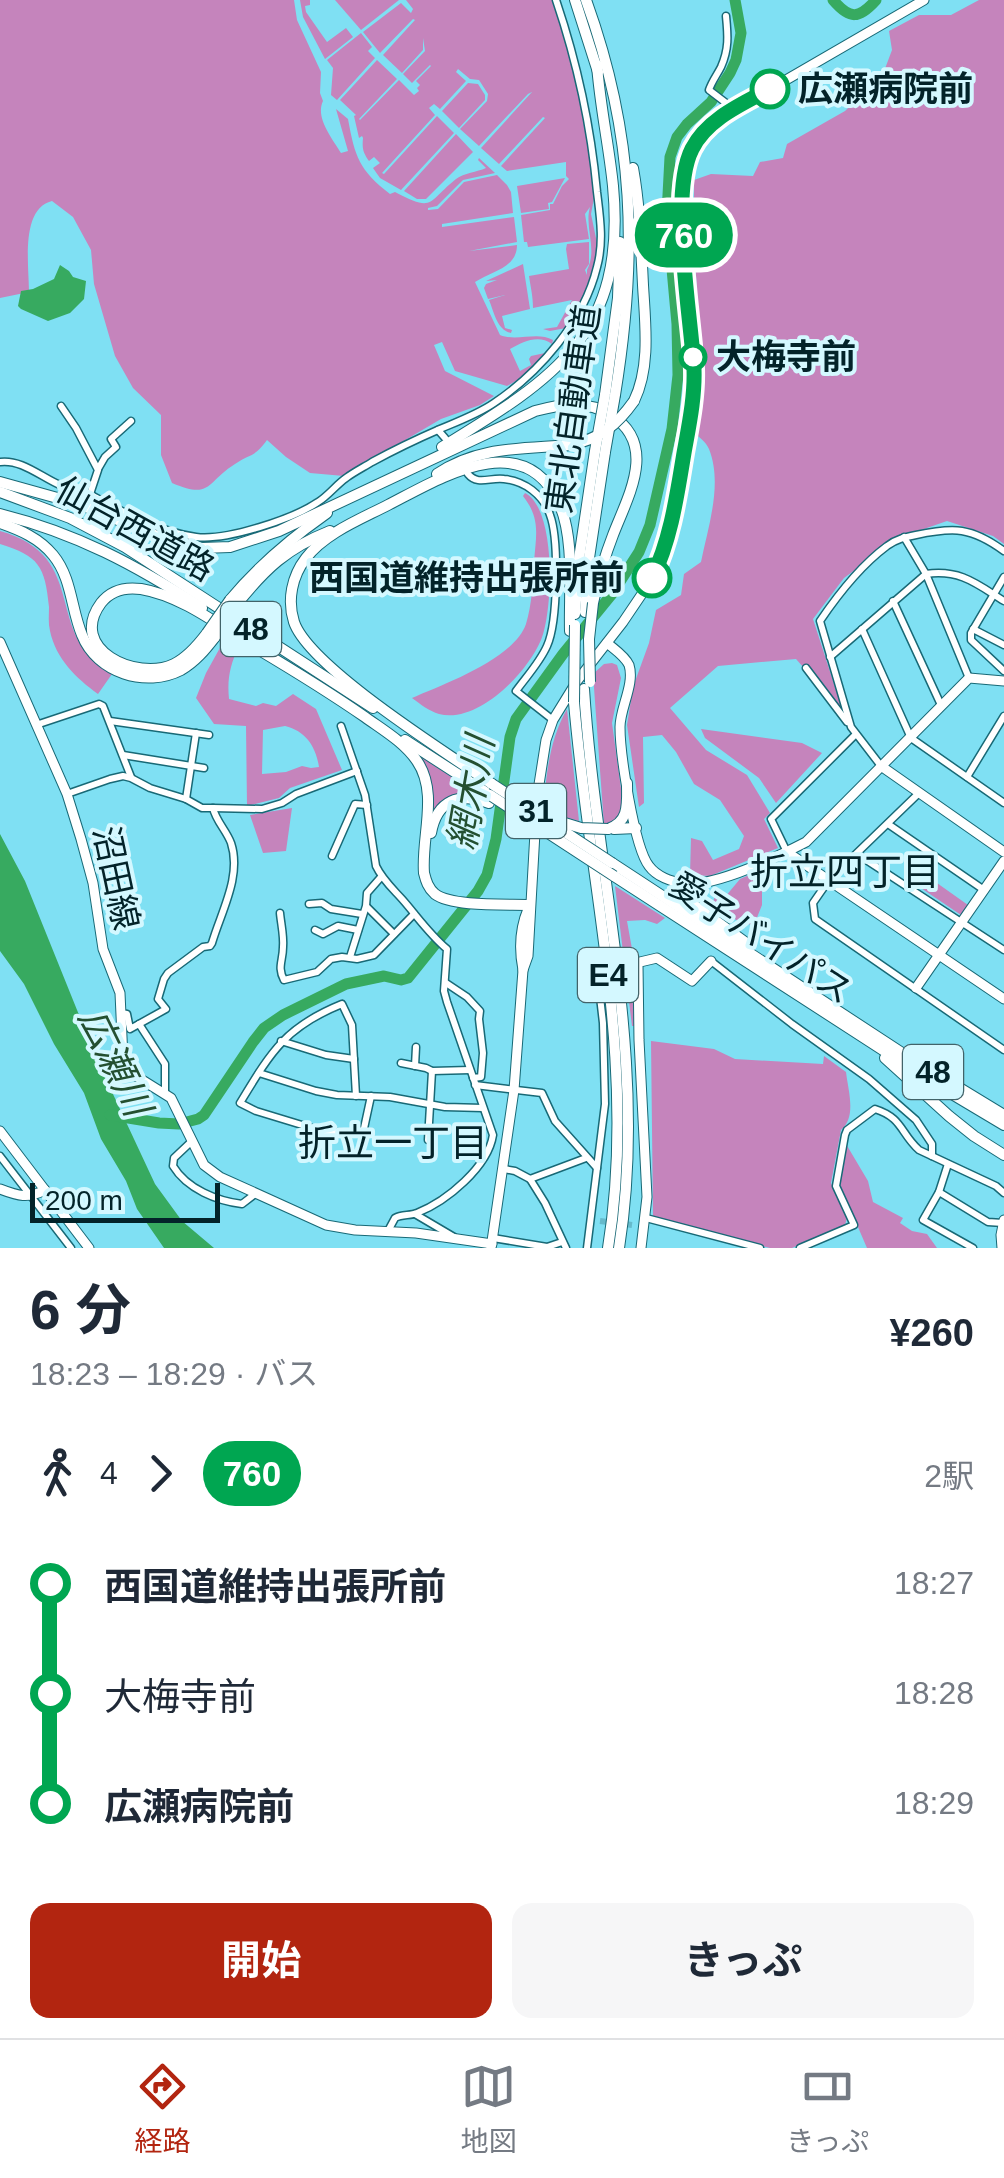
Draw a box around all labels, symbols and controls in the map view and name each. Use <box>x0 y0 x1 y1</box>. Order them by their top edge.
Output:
place label: 広瀬病院前 <box>798 69 973 108</box>
marker: 広瀬病院前 <box>751 70 789 108</box>
line badge: 760 <box>626 202 742 268</box>
text: 760 <box>655 216 713 255</box>
street label: 東北自動車道 <box>539 302 606 516</box>
place label: 大梅寺前 <box>716 337 856 376</box>
marker: 大梅寺前 <box>680 344 706 370</box>
street label: 仙台西道路 <box>49 469 221 588</box>
place label: 西国道維持出張所前 <box>309 558 624 597</box>
marker: 西国道維持出張所前 <box>633 559 671 597</box>
road number: 48 <box>221 602 281 656</box>
water label: 網木川 <box>440 729 502 853</box>
road number: 31 <box>506 784 566 838</box>
street label: 沼田線 <box>86 822 146 933</box>
district label: 折立四丁目 <box>750 851 940 893</box>
street label: 愛子バイパス <box>663 864 860 1011</box>
road number: E4 <box>578 948 638 1002</box>
water label: 広瀬川 <box>71 1002 161 1126</box>
road number: 48 <box>903 1045 963 1099</box>
district label: 折立一丁目 <box>298 1122 488 1164</box>
scale bar <box>30 1178 220 1222</box>
text: 200 m <box>45 1185 123 1216</box>
text: 6 分 <box>30 1279 131 1341</box>
text: ¥260 <box>889 1312 974 1354</box>
text: 18:23 – 18:29 · バス <box>30 1356 318 1392</box>
icon: walk <box>30 1446 85 1501</box>
icon: forward <box>133 1446 188 1501</box>
text: 760 <box>223 1454 281 1493</box>
text: 4 <box>100 1455 118 1491</box>
text: 2駅 <box>924 1458 974 1494</box>
text: 18:27 <box>894 1565 974 1601</box>
text: 西国道維持出張所前 <box>104 1566 446 1608</box>
text: 18:28 <box>894 1675 974 1711</box>
text: 大梅寺前 <box>104 1676 256 1718</box>
text: 18:29 <box>894 1785 974 1821</box>
text: 広瀬病院前 <box>104 1786 294 1828</box>
button: 開始 <box>30 1903 492 2018</box>
button: きっぷ <box>512 1903 974 2018</box>
tab: 経路 <box>135 2059 191 2159</box>
tab: 地図 <box>461 2059 517 2159</box>
tab: きっぷ <box>786 2059 869 2159</box>

